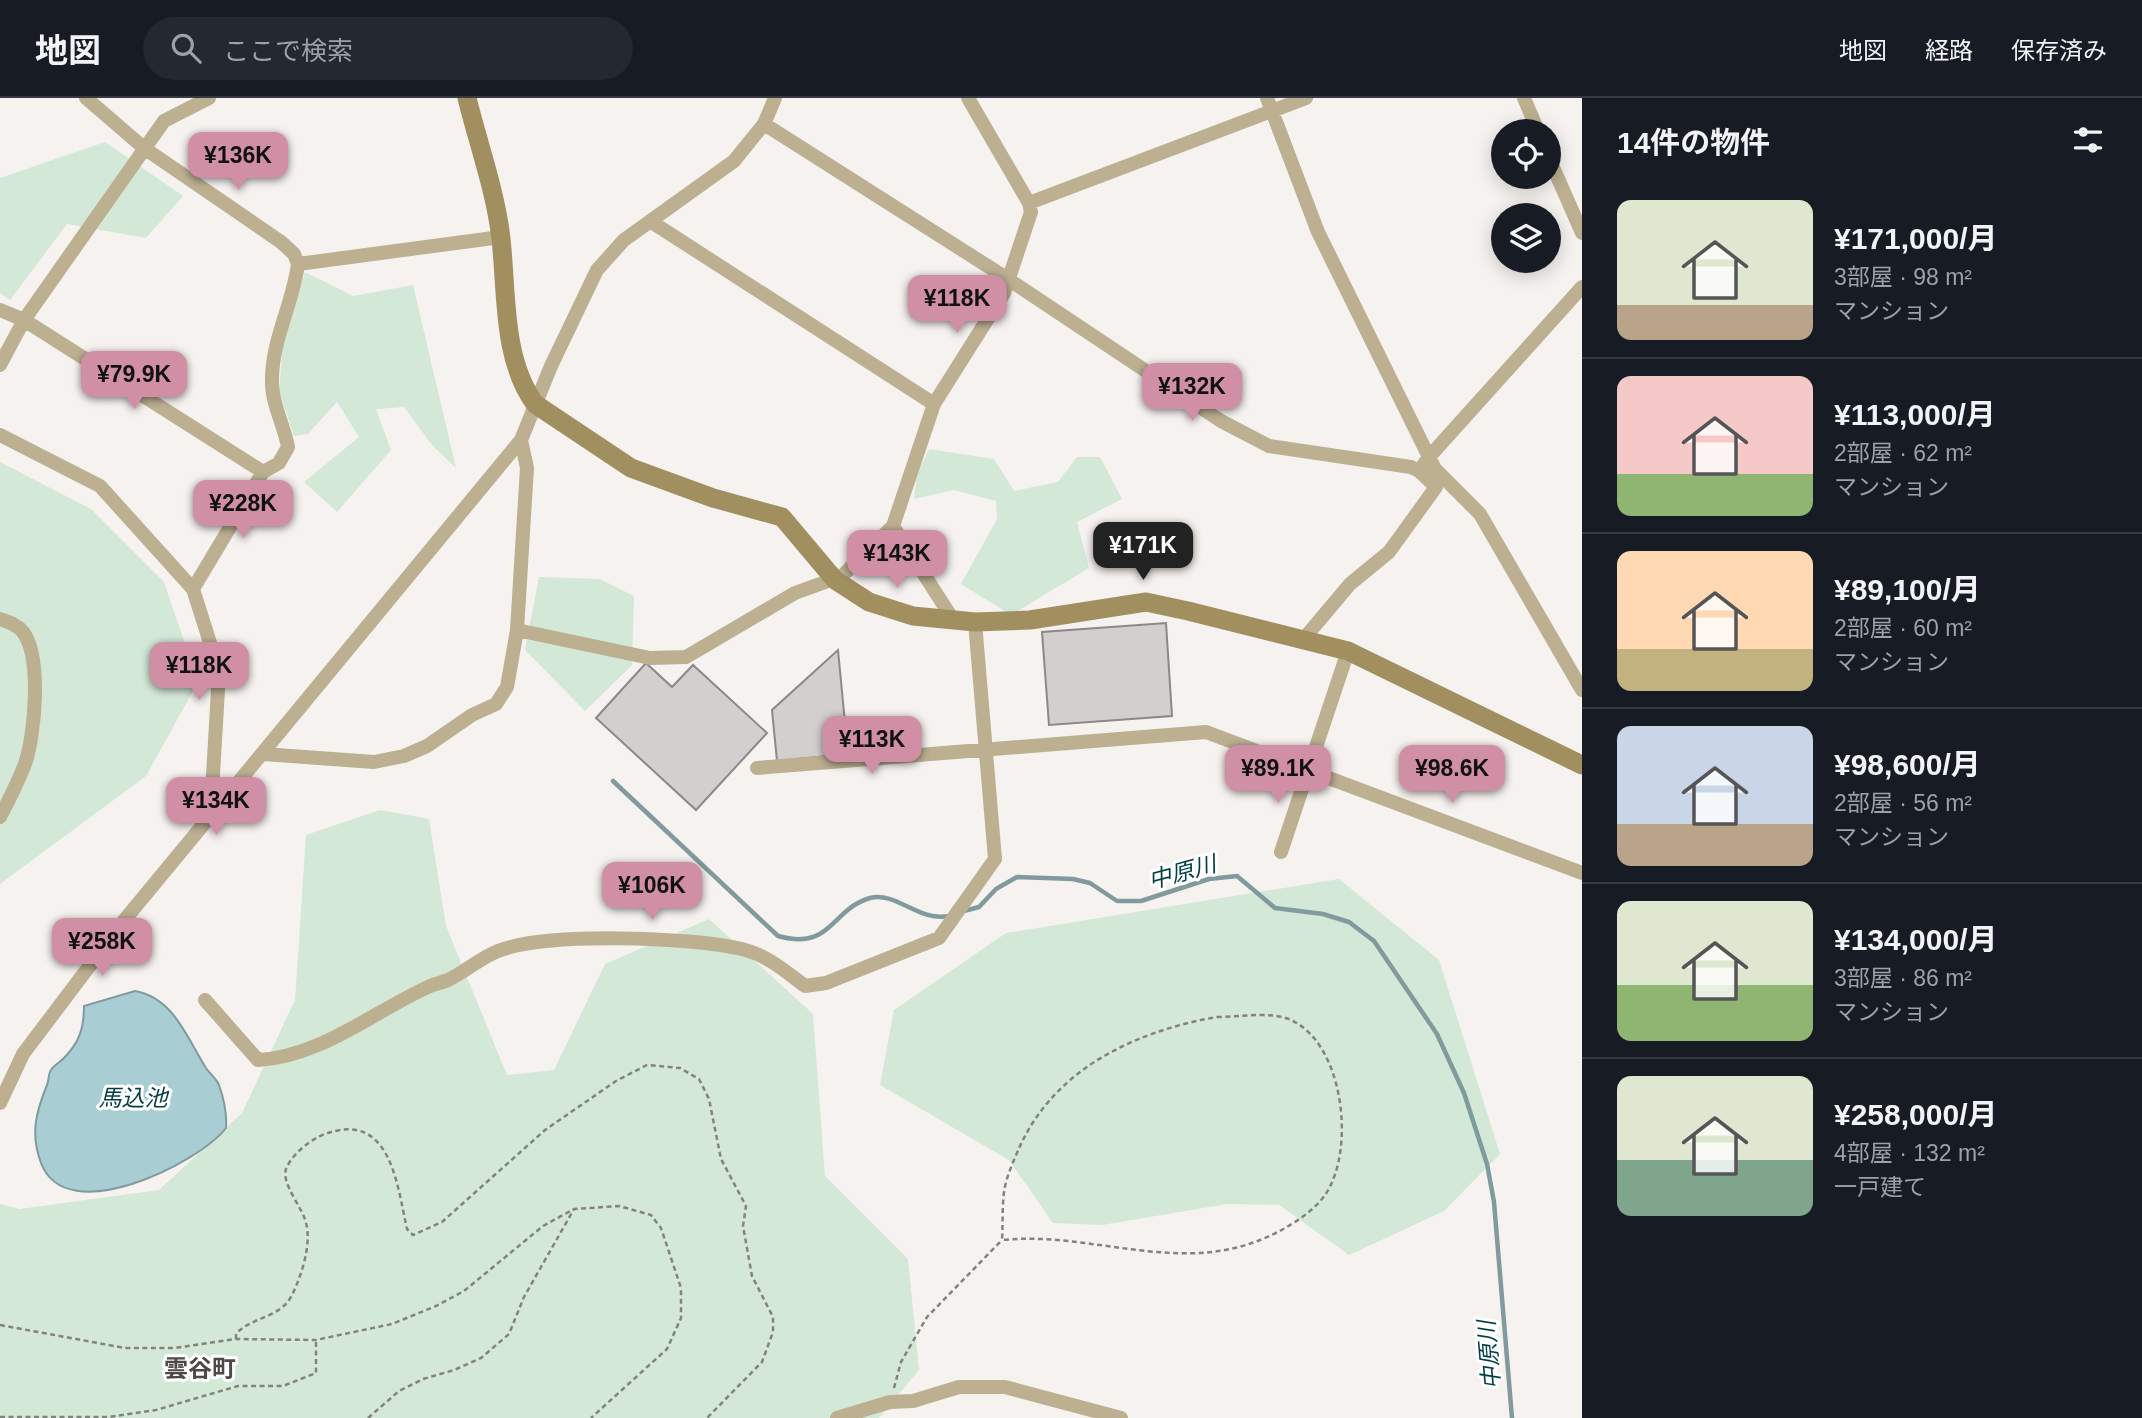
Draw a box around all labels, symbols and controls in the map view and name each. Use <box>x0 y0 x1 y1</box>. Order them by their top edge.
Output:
search box <box>143 17 633 80</box>
icon: search <box>167 29 205 67</box>
text: 地図 <box>35 32 101 69</box>
text: ここで検索 <box>223 36 353 66</box>
text: 地図 <box>1839 37 1887 64</box>
text: 経路 <box>1925 37 1973 64</box>
text: 保存済み <box>2011 37 2107 64</box>
map controls <box>1491 119 1561 273</box>
button: locate <box>1491 119 1561 189</box>
icon: filters <box>2069 121 2107 159</box>
text: 14件の物件 <box>1617 126 1770 159</box>
pin: ¥136K <box>189 132 287 192</box>
text: ¥136K <box>204 142 272 168</box>
button: layers <box>1491 203 1561 273</box>
text: ¥171,000/月 <box>1834 222 1997 255</box>
icon: home <box>1673 228 1757 312</box>
text: 3部屋 · 98 m² <box>1834 264 1972 290</box>
pin: ¥118K <box>908 275 1006 335</box>
text: ¥118K <box>924 285 990 311</box>
text: マンション <box>1834 298 1949 324</box>
pin: ¥79.9K <box>77 352 191 411</box>
text: ¥79.9K <box>97 361 171 387</box>
pin: ¥132K <box>1143 364 1241 423</box>
text: ¥132K <box>1158 373 1226 399</box>
text: ¥113,000/月 <box>1834 398 1996 431</box>
icon: home <box>1673 404 1757 488</box>
text: 2部屋 · 62 m² <box>1834 440 1972 466</box>
text: マンション <box>1834 474 1949 500</box>
pin: ¥228K <box>194 480 292 540</box>
text: ¥228K <box>209 490 277 516</box>
pin: ¥171K <box>1094 522 1192 582</box>
pin: ¥143K <box>848 531 946 590</box>
text: ¥171K <box>1109 532 1177 558</box>
text: ¥143K <box>863 540 931 566</box>
text: ¥89,100/月 <box>1834 573 1981 606</box>
icon: home <box>1673 579 1757 663</box>
text: 2部屋 · 60 m² <box>1834 615 1972 641</box>
pin: ¥118K <box>150 642 248 702</box>
text: マンション <box>1834 649 1949 675</box>
text: ¥118K <box>166 652 232 678</box>
pin: ¥113K <box>823 716 921 776</box>
text: ¥113K <box>839 726 905 752</box>
pin: ¥89.1K <box>1221 746 1335 805</box>
pin: ¥98.6K <box>1395 746 1509 805</box>
text: ¥98,600/月 <box>1834 748 1981 781</box>
icon: home <box>1673 754 1757 838</box>
text: ¥89.1K <box>1241 755 1315 781</box>
text: ¥98.6K <box>1415 755 1489 781</box>
pin: ¥134K <box>167 778 265 837</box>
text: ¥134K <box>182 787 250 813</box>
text: 2部屋 · 56 m² <box>1834 790 1972 816</box>
text: マンション <box>1834 824 1949 850</box>
water label: 中原川 <box>1145 850 1222 893</box>
pin: ¥106K <box>603 862 701 922</box>
text: ¥106K <box>618 872 686 898</box>
pin: ¥258K <box>53 918 151 978</box>
text: ¥134,000/月 <box>1834 923 1997 956</box>
text: ¥258K <box>68 928 136 954</box>
icon: home <box>1673 929 1757 1013</box>
text: 3部屋 · 86 m² <box>1834 965 1972 991</box>
text: マンション <box>1834 999 1949 1025</box>
water label: 馬込池 <box>99 1085 170 1111</box>
text: ¥258,000/月 <box>1834 1098 1997 1131</box>
icon: home <box>1673 1104 1757 1188</box>
text: 4部屋 · 132 m² <box>1834 1140 1985 1166</box>
text: 一戸建て <box>1834 1174 1926 1200</box>
water label: 中原川 <box>1473 1317 1505 1391</box>
district label: 雲谷町 <box>164 1355 236 1382</box>

